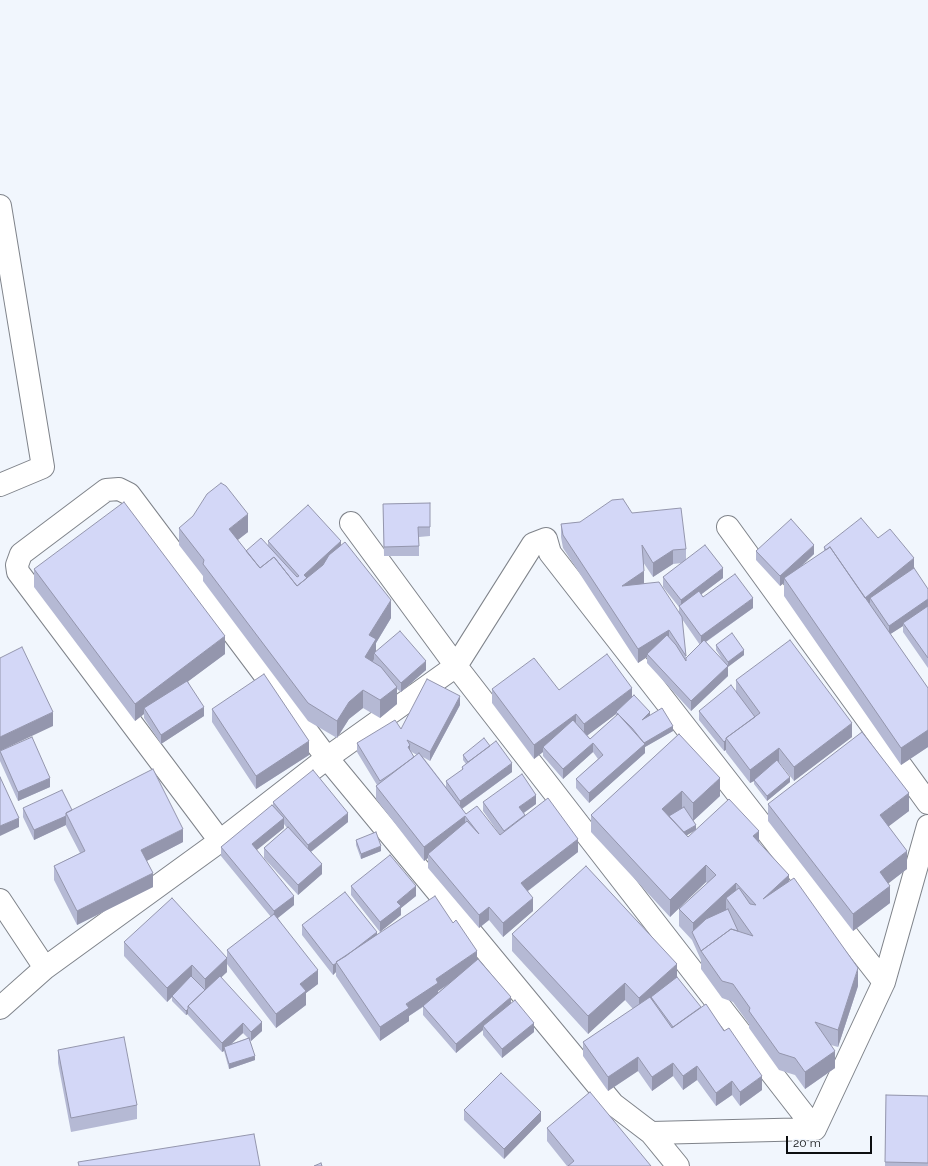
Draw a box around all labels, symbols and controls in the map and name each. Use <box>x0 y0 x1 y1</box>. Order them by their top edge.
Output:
scale bar <box>788 1128 874 1154</box>
text: 20 m <box>793 1136 821 1150</box>

